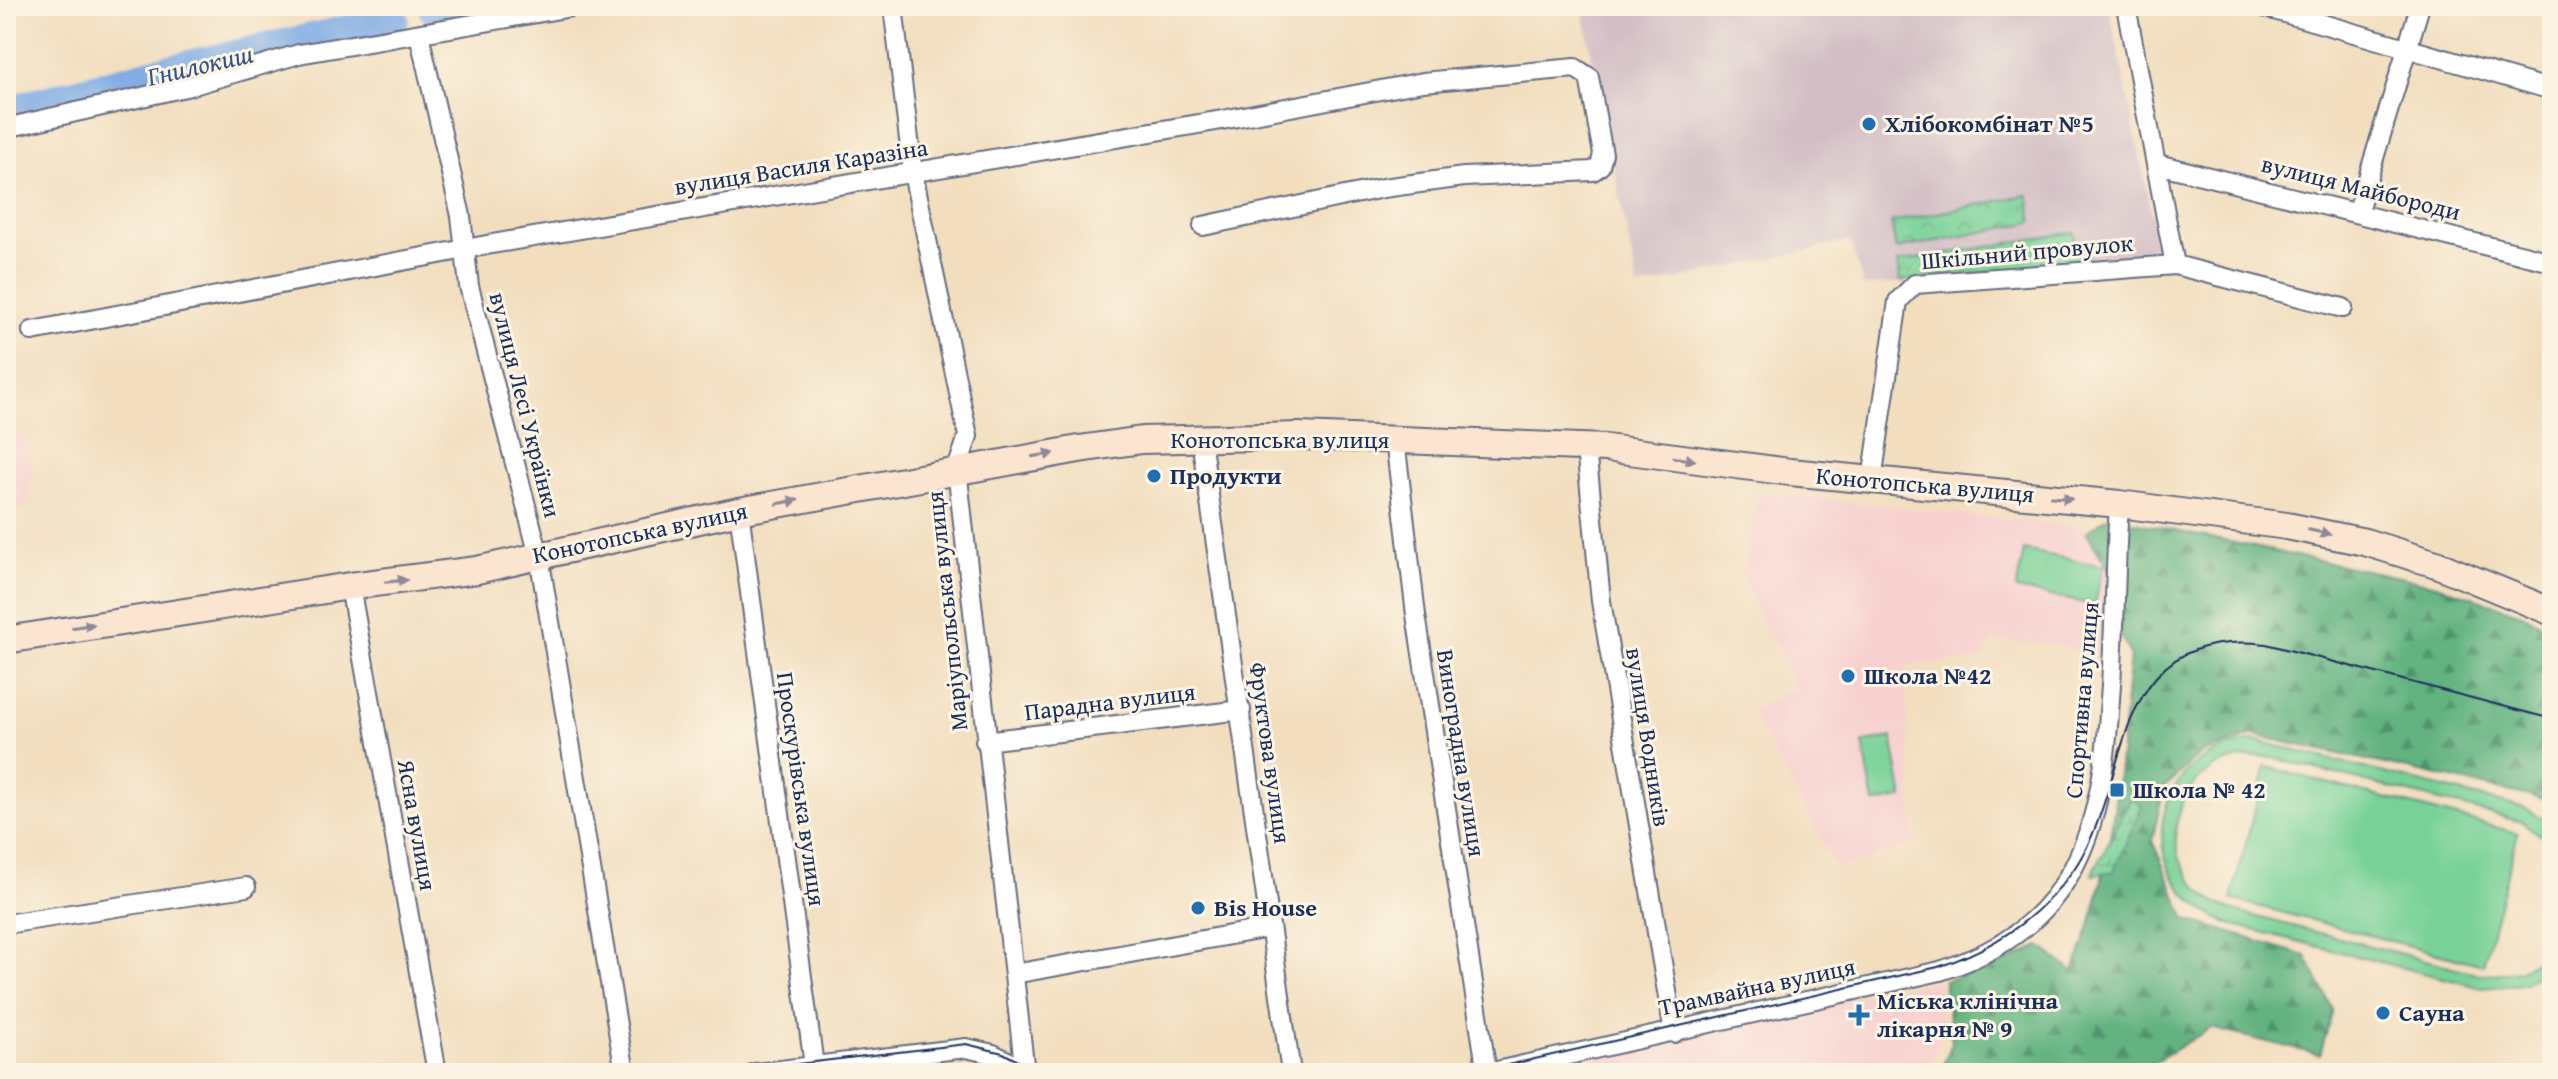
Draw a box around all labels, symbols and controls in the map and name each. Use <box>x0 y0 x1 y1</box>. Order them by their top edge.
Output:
water label: Гнилокиш <box>142 33 257 96</box>
place label: Хлібокомбінат №5 <box>1885 106 2094 141</box>
marker: Хлібокомбінат №5 <box>1860 115 1878 133</box>
street label: вулиця Василя Каразіна <box>672 129 931 204</box>
street label: вулиця Майбороди <box>2258 146 2464 229</box>
street label: Шкільний провулок <box>1920 225 2135 278</box>
street label: вулиця Лесі Українки <box>481 288 570 521</box>
street label: Конотопська вулиця <box>1171 422 1390 457</box>
one-way arrow <box>1031 448 1056 461</box>
one-way arrow <box>1672 452 1697 465</box>
place label: Продукти <box>1170 458 1282 493</box>
street label: Конотопська вулиця <box>1814 458 2036 511</box>
marker: Продукти <box>1145 467 1163 485</box>
street label: Маріупольська вулиця <box>917 489 977 733</box>
one-way arrow <box>2049 492 2074 505</box>
street label: Конотопська вулиця <box>529 493 751 572</box>
one-way arrow <box>775 495 800 507</box>
one-way arrow <box>2306 526 2331 539</box>
one-way arrow <box>383 574 408 587</box>
street label: Спортивна вулиця <box>2055 600 2108 800</box>
one-way arrow <box>71 619 96 632</box>
street label: вулиця Водників <box>1617 645 1680 829</box>
street label: Виноградна вулиця <box>1428 647 1495 859</box>
place label: Школа №42 <box>1864 658 1992 693</box>
street label: Фруктова вулиця <box>1240 660 1301 846</box>
marker: Школа №42 <box>1839 667 1857 685</box>
street label: Проскурівська вулиця <box>768 670 835 908</box>
street label: Парадна вулиця <box>1022 674 1198 729</box>
street label: Ясна вулиця <box>389 756 446 893</box>
place label: Школа № 42 <box>2133 772 2266 807</box>
marker: Школа № 42 <box>2108 781 2126 799</box>
place label: Bis House <box>1214 890 1317 925</box>
marker: Bis House <box>1189 899 1207 917</box>
street label: Трамвайна вулиця <box>1655 949 1858 1024</box>
place label: Міська клінічна лікарня № 9 <box>1877 983 2059 1046</box>
place label: Сауна <box>2399 995 2465 1030</box>
marker: Міська клінічна лікарня № 9 <box>1848 1004 1870 1026</box>
marker: Сауна <box>2374 1004 2392 1022</box>

